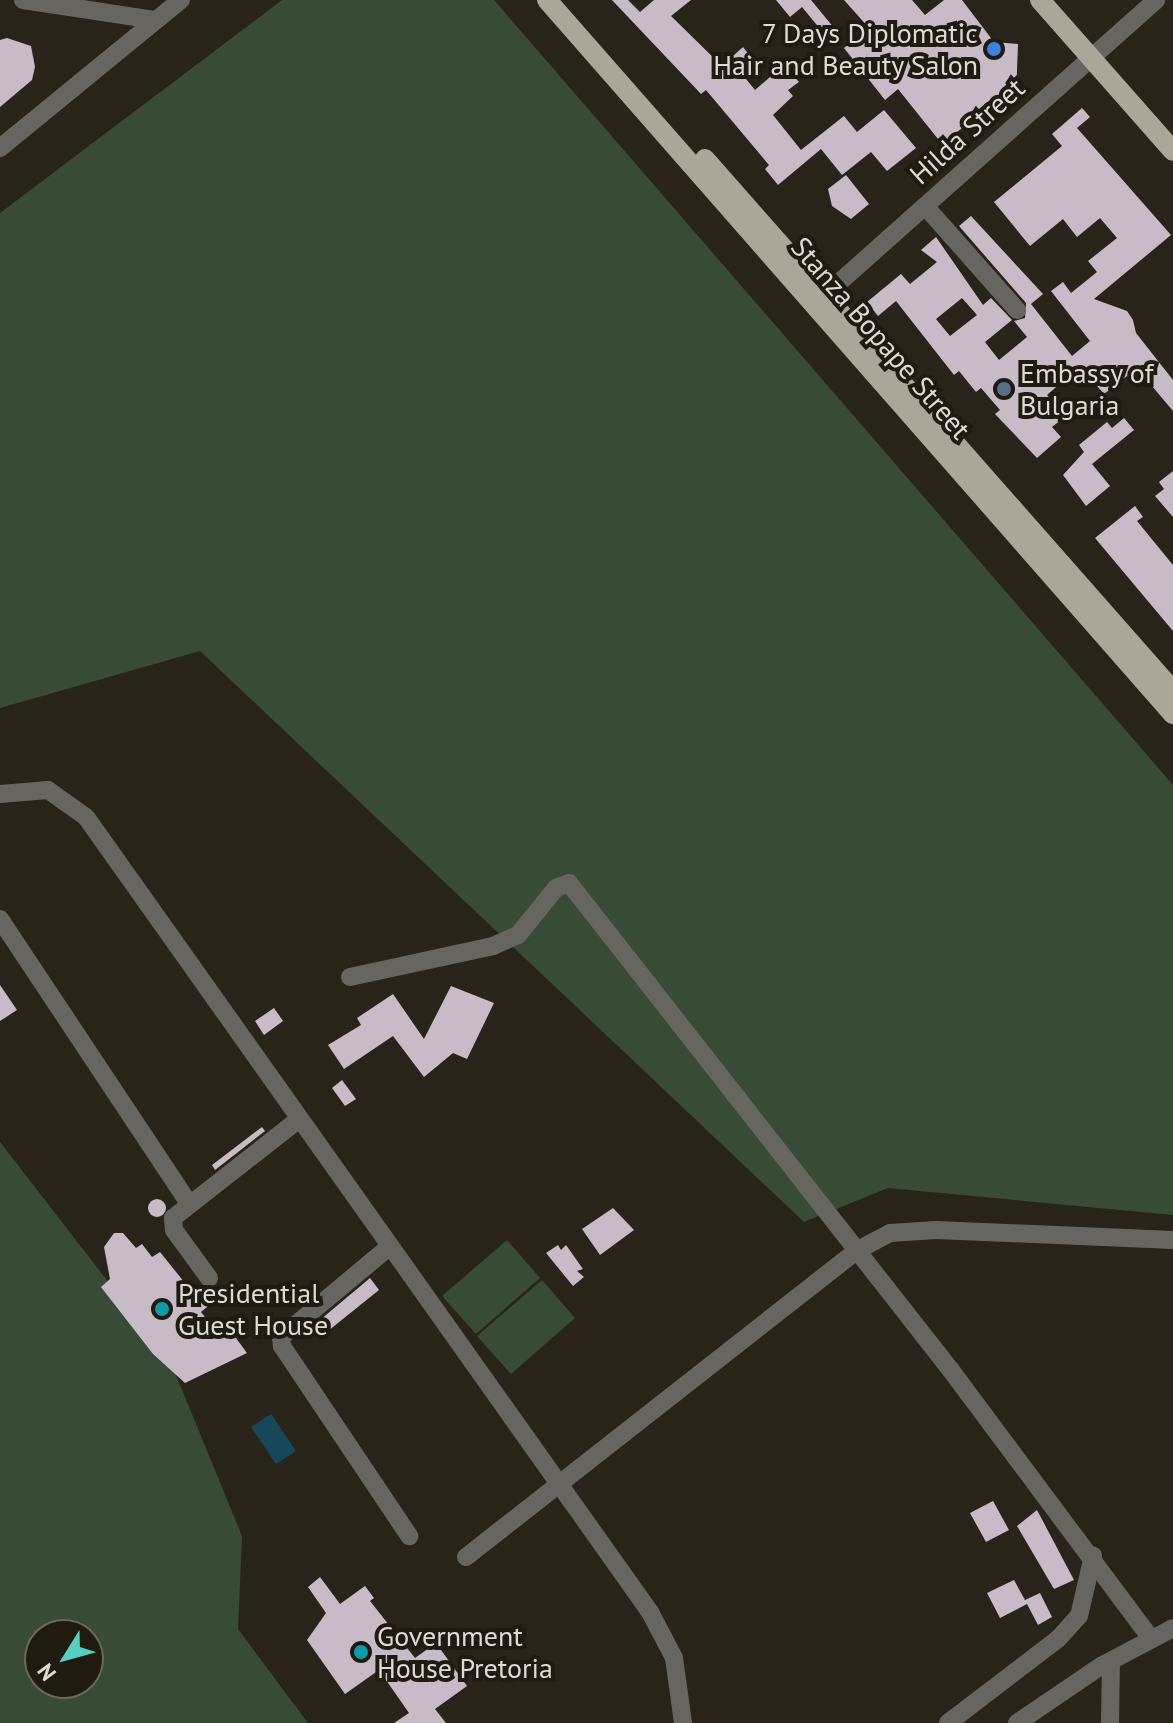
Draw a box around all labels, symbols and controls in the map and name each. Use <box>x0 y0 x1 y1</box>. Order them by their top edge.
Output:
place label: 7 Days Diplomatic Hair and Beauty Salon <box>712 16 978 82</box>
marker: 7 Days Diplomatic Hair and Beauty Salon <box>985 40 1003 58</box>
street label: Hilda Street <box>903 71 1031 191</box>
street label: Stanza Bopape Street <box>784 230 978 446</box>
place label: Embassy of Bulgaria <box>1020 356 1154 422</box>
marker: Embassy of Bulgaria <box>995 380 1013 398</box>
place label: Presidential Guest House <box>178 1276 328 1342</box>
marker: Presidential Guest House <box>153 1300 171 1318</box>
north arrow <box>24 1619 104 1699</box>
place label: Government House Pretoria <box>377 1619 553 1685</box>
marker: Government House Pretoria <box>352 1643 370 1661</box>
text: N <box>31 1658 62 1686</box>

